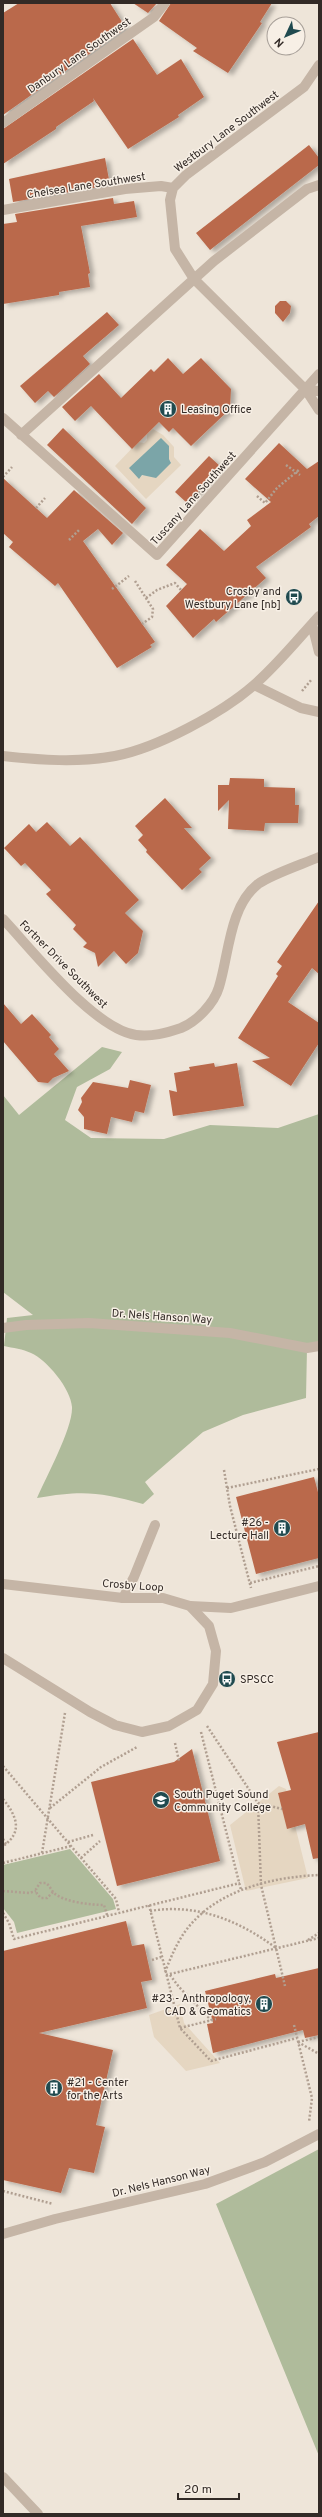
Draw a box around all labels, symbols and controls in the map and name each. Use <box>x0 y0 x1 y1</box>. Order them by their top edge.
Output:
street label: Danbury Lane Southwest <box>25 15 134 97</box>
north arrow <box>266 16 306 56</box>
text: N <box>272 35 287 50</box>
street label: Westbury Lane Southwest <box>171 88 282 176</box>
street label: Chelsea Lane Southwest <box>26 170 147 202</box>
building icon: Leasing Office <box>158 399 178 419</box>
place label: Leasing Office <box>181 403 252 417</box>
street label: Tuscany Lane Southwest <box>148 449 240 549</box>
place label: Crosby and Westbury Lane [nb] <box>185 585 281 612</box>
bus stop icon: Crosby and Westbury Lane [nb] <box>284 587 304 607</box>
street label: Fortner Drive Southwest <box>16 918 110 1012</box>
street label: Dr. Nels Hanson Way <box>111 1307 213 1328</box>
place label: #26 - Lecture Hall <box>210 1516 269 1543</box>
building icon: #26 - Lecture Hall <box>272 1518 292 1538</box>
street label: Crosby Loop <box>102 1577 164 1595</box>
bus stop icon: SPSCC <box>217 1669 237 1689</box>
place label: SPSCC <box>240 1673 274 1687</box>
place label: South Puget Sound Community College <box>174 1788 271 1815</box>
school or university icon: South Puget Sound Community College <box>151 1790 171 1810</box>
place label: #23 - Anthropology, CAD & Geomatics <box>152 1992 252 2019</box>
building icon: #23 - Anthropology, CAD & Geomatics <box>254 1994 274 2014</box>
place label: #21 - Center for the Arts <box>67 2076 129 2103</box>
building icon: #21 - Center for the Arts <box>44 2078 64 2098</box>
street label: Dr. Nels Hanson Way <box>111 2163 212 2201</box>
scale bar <box>178 2475 239 2501</box>
text: 20 m <box>184 2482 212 2498</box>

